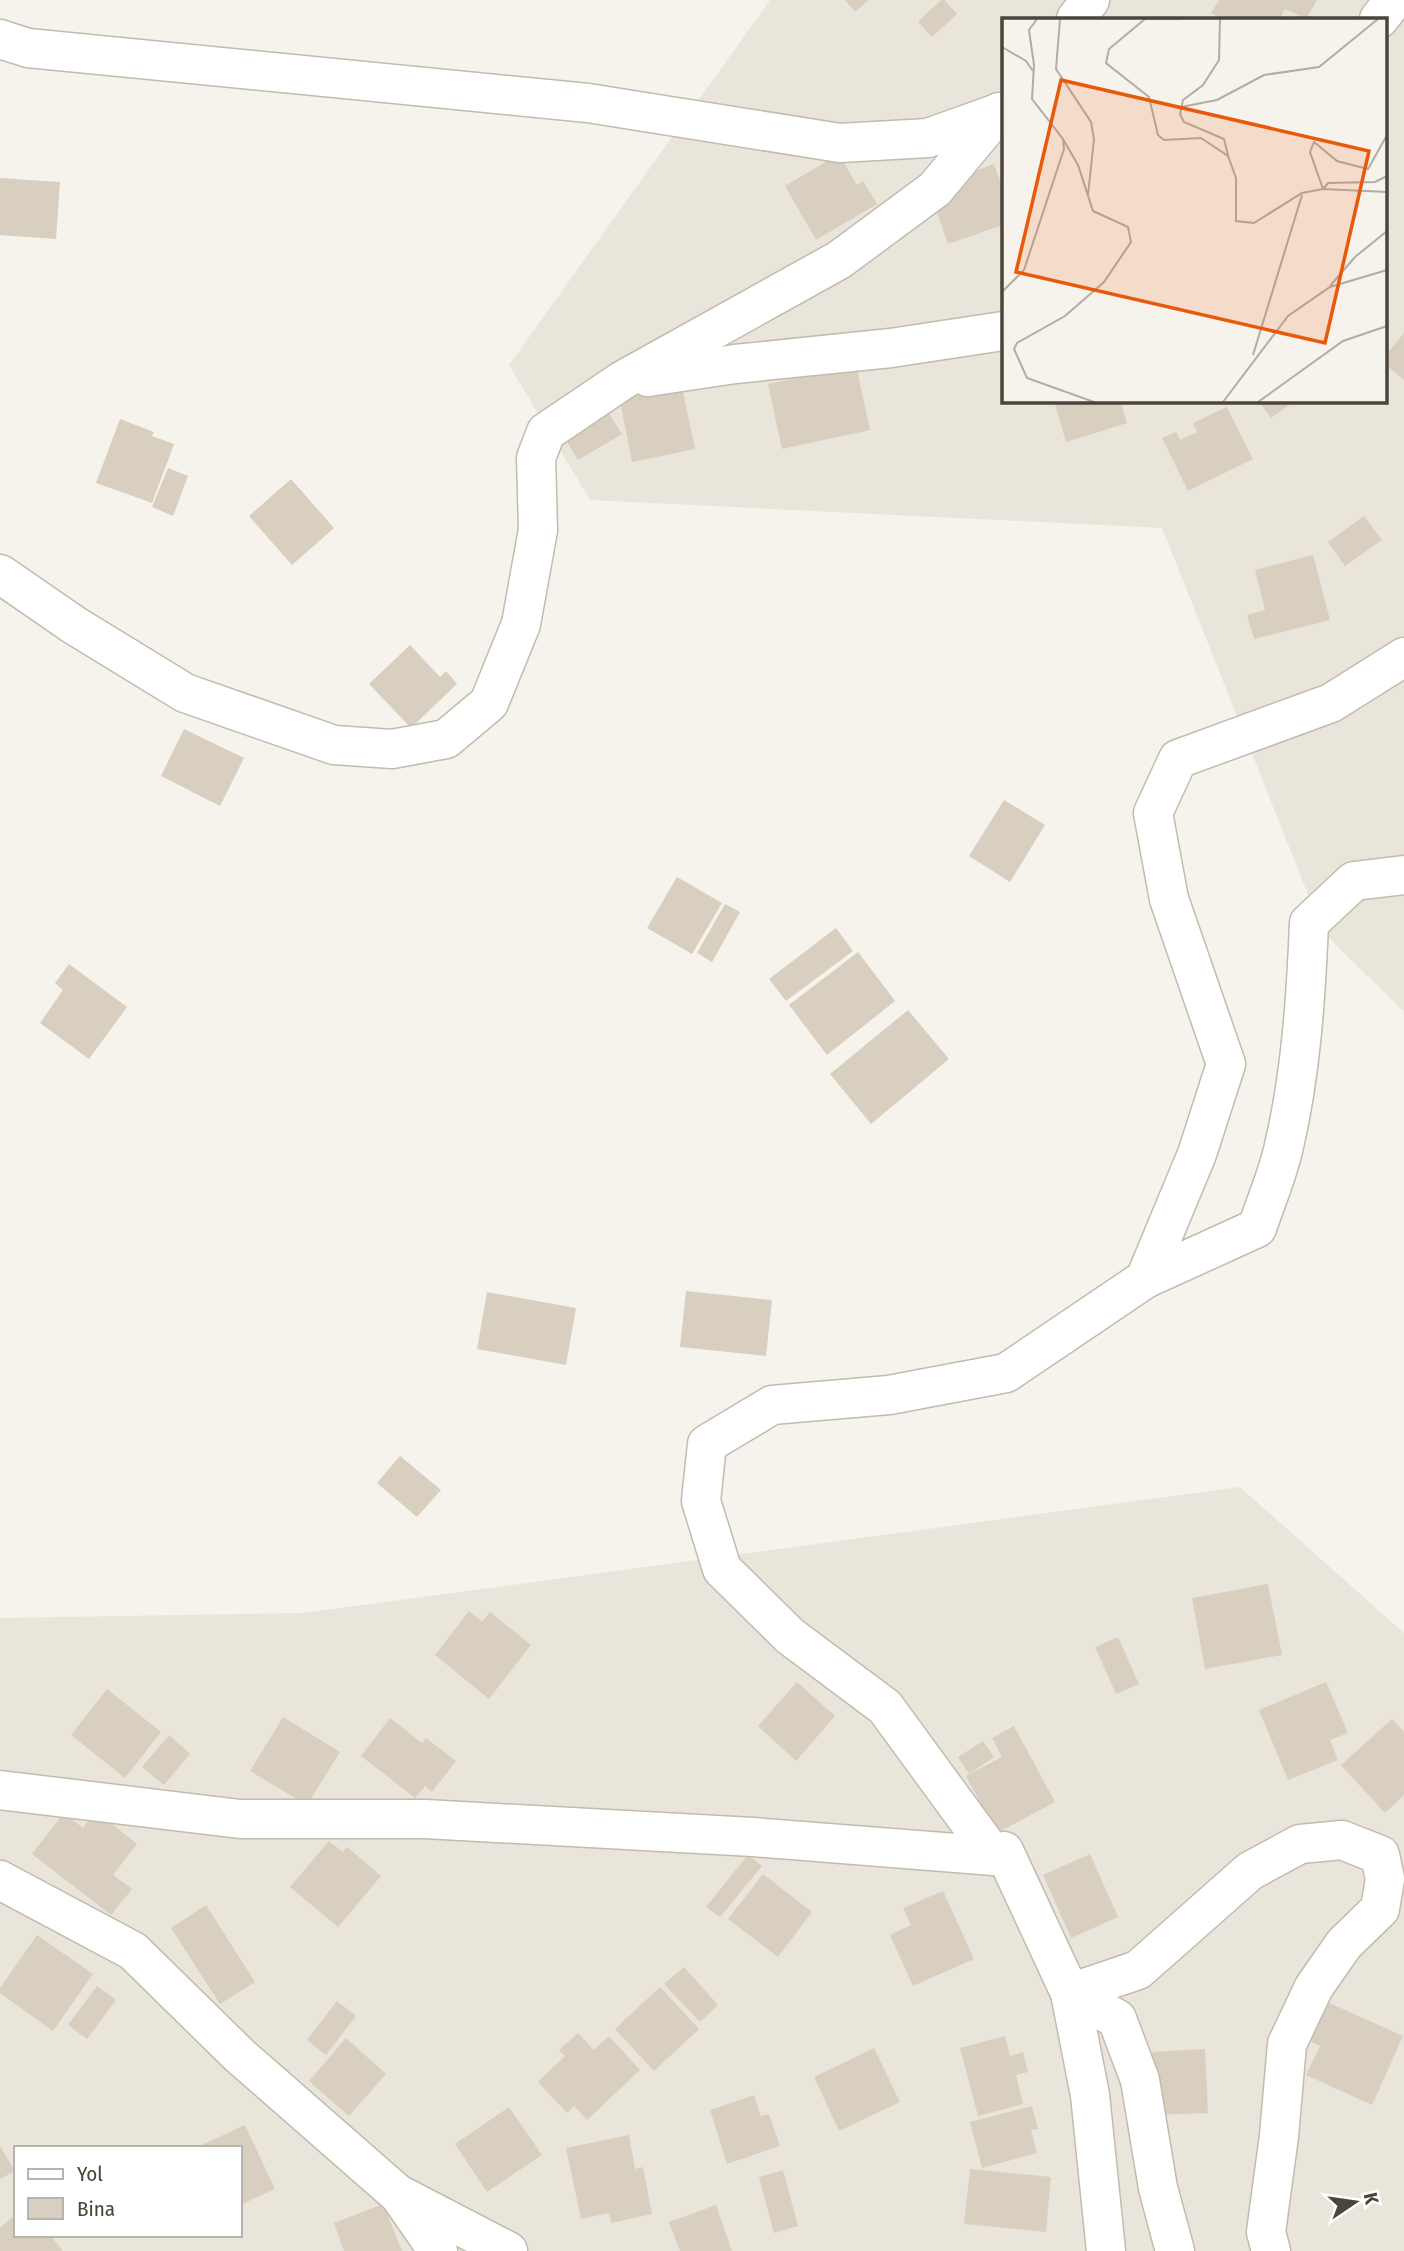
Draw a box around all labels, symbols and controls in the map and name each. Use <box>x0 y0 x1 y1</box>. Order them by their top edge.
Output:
inset map <box>1002 18 1386 402</box>
legend <box>14 2146 242 2237</box>
text: Yol <box>77 2161 103 2187</box>
north arrow <box>1320 2167 1390 2237</box>
text: K <box>1359 2190 1384 2207</box>
text: Bina <box>77 2196 115 2222</box>

